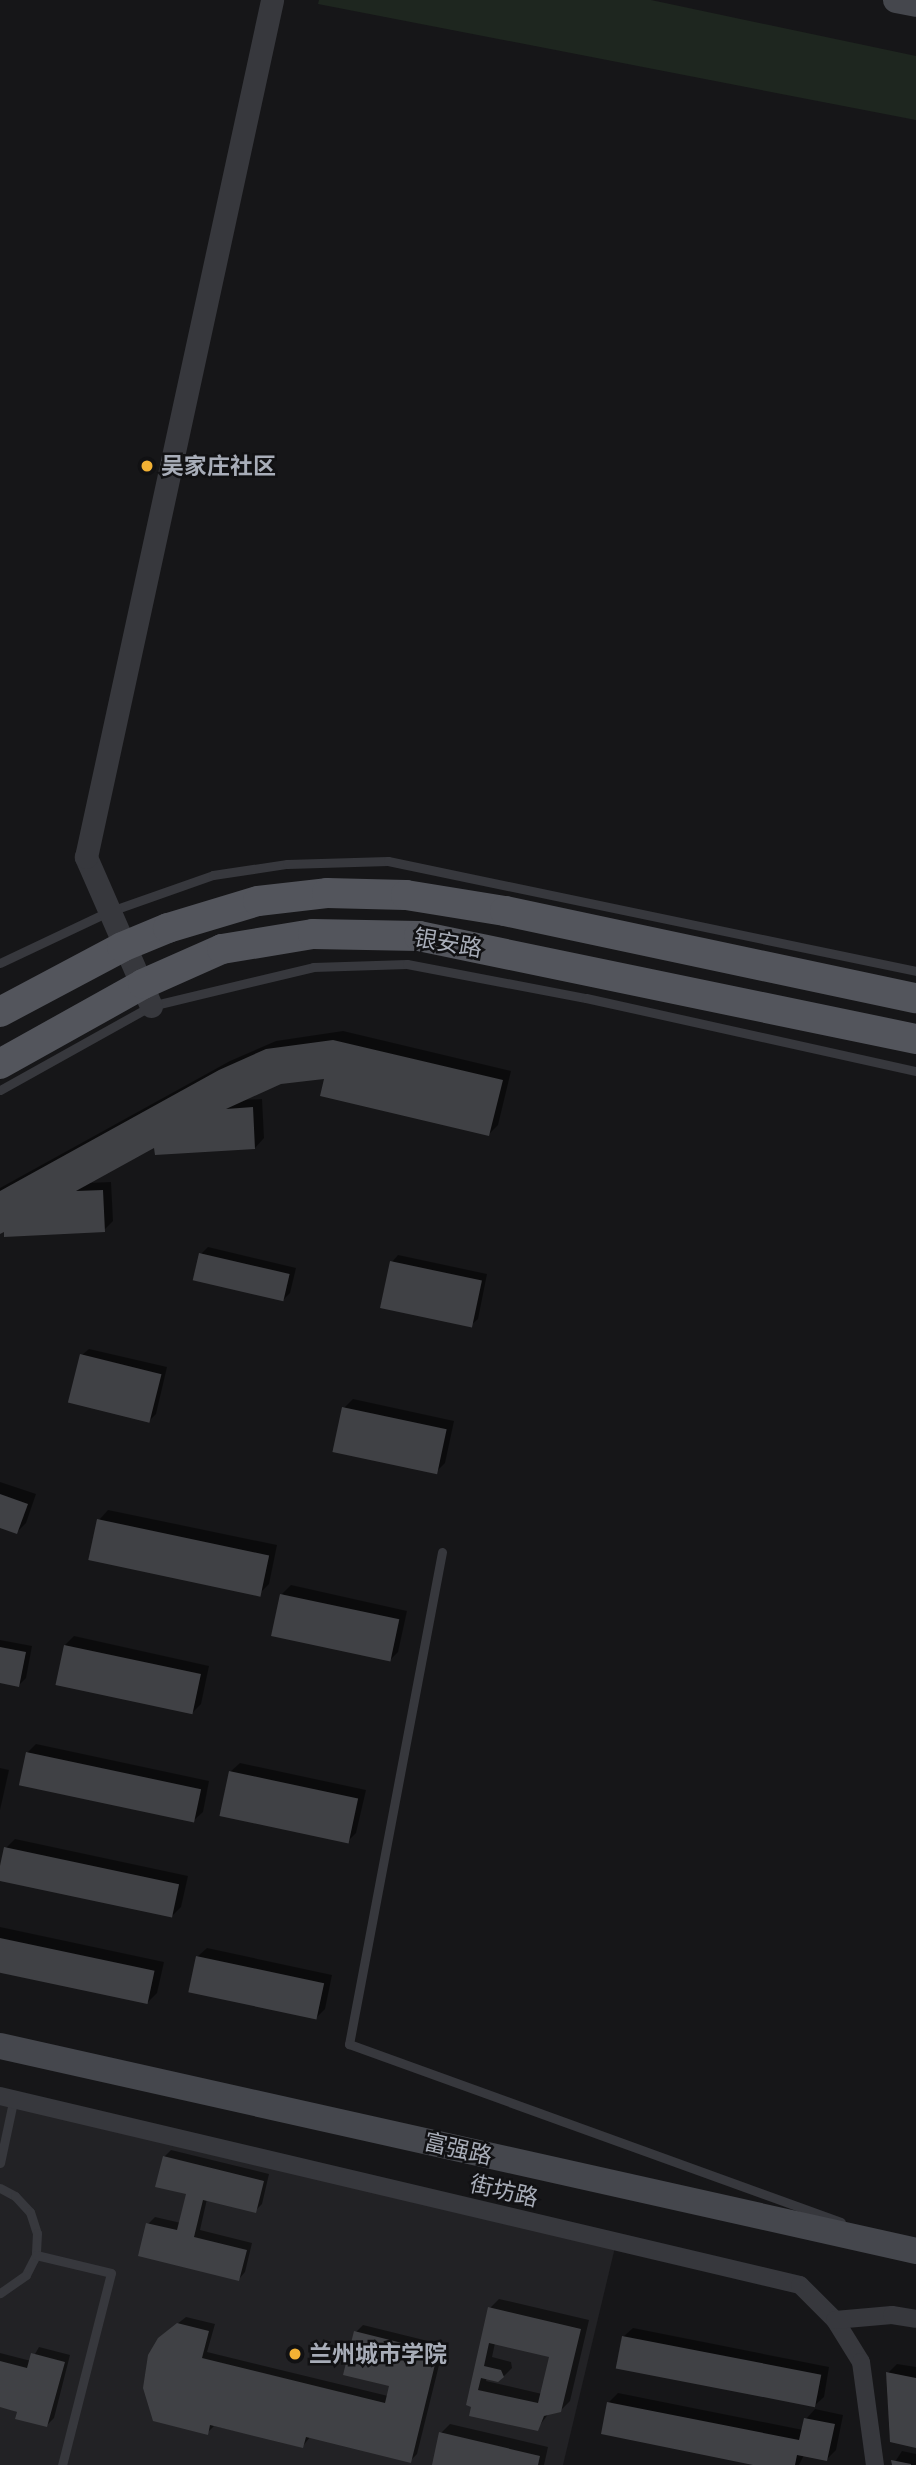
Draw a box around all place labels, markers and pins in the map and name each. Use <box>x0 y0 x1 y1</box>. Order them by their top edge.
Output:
place label: 吴家庄社区 <box>161 452 276 480</box>
marker: 吴家庄社区 <box>139 458 155 474</box>
place label: 兰州城市学院 <box>309 2340 447 2368</box>
marker: 兰州城市学院 <box>287 2346 303 2362</box>

